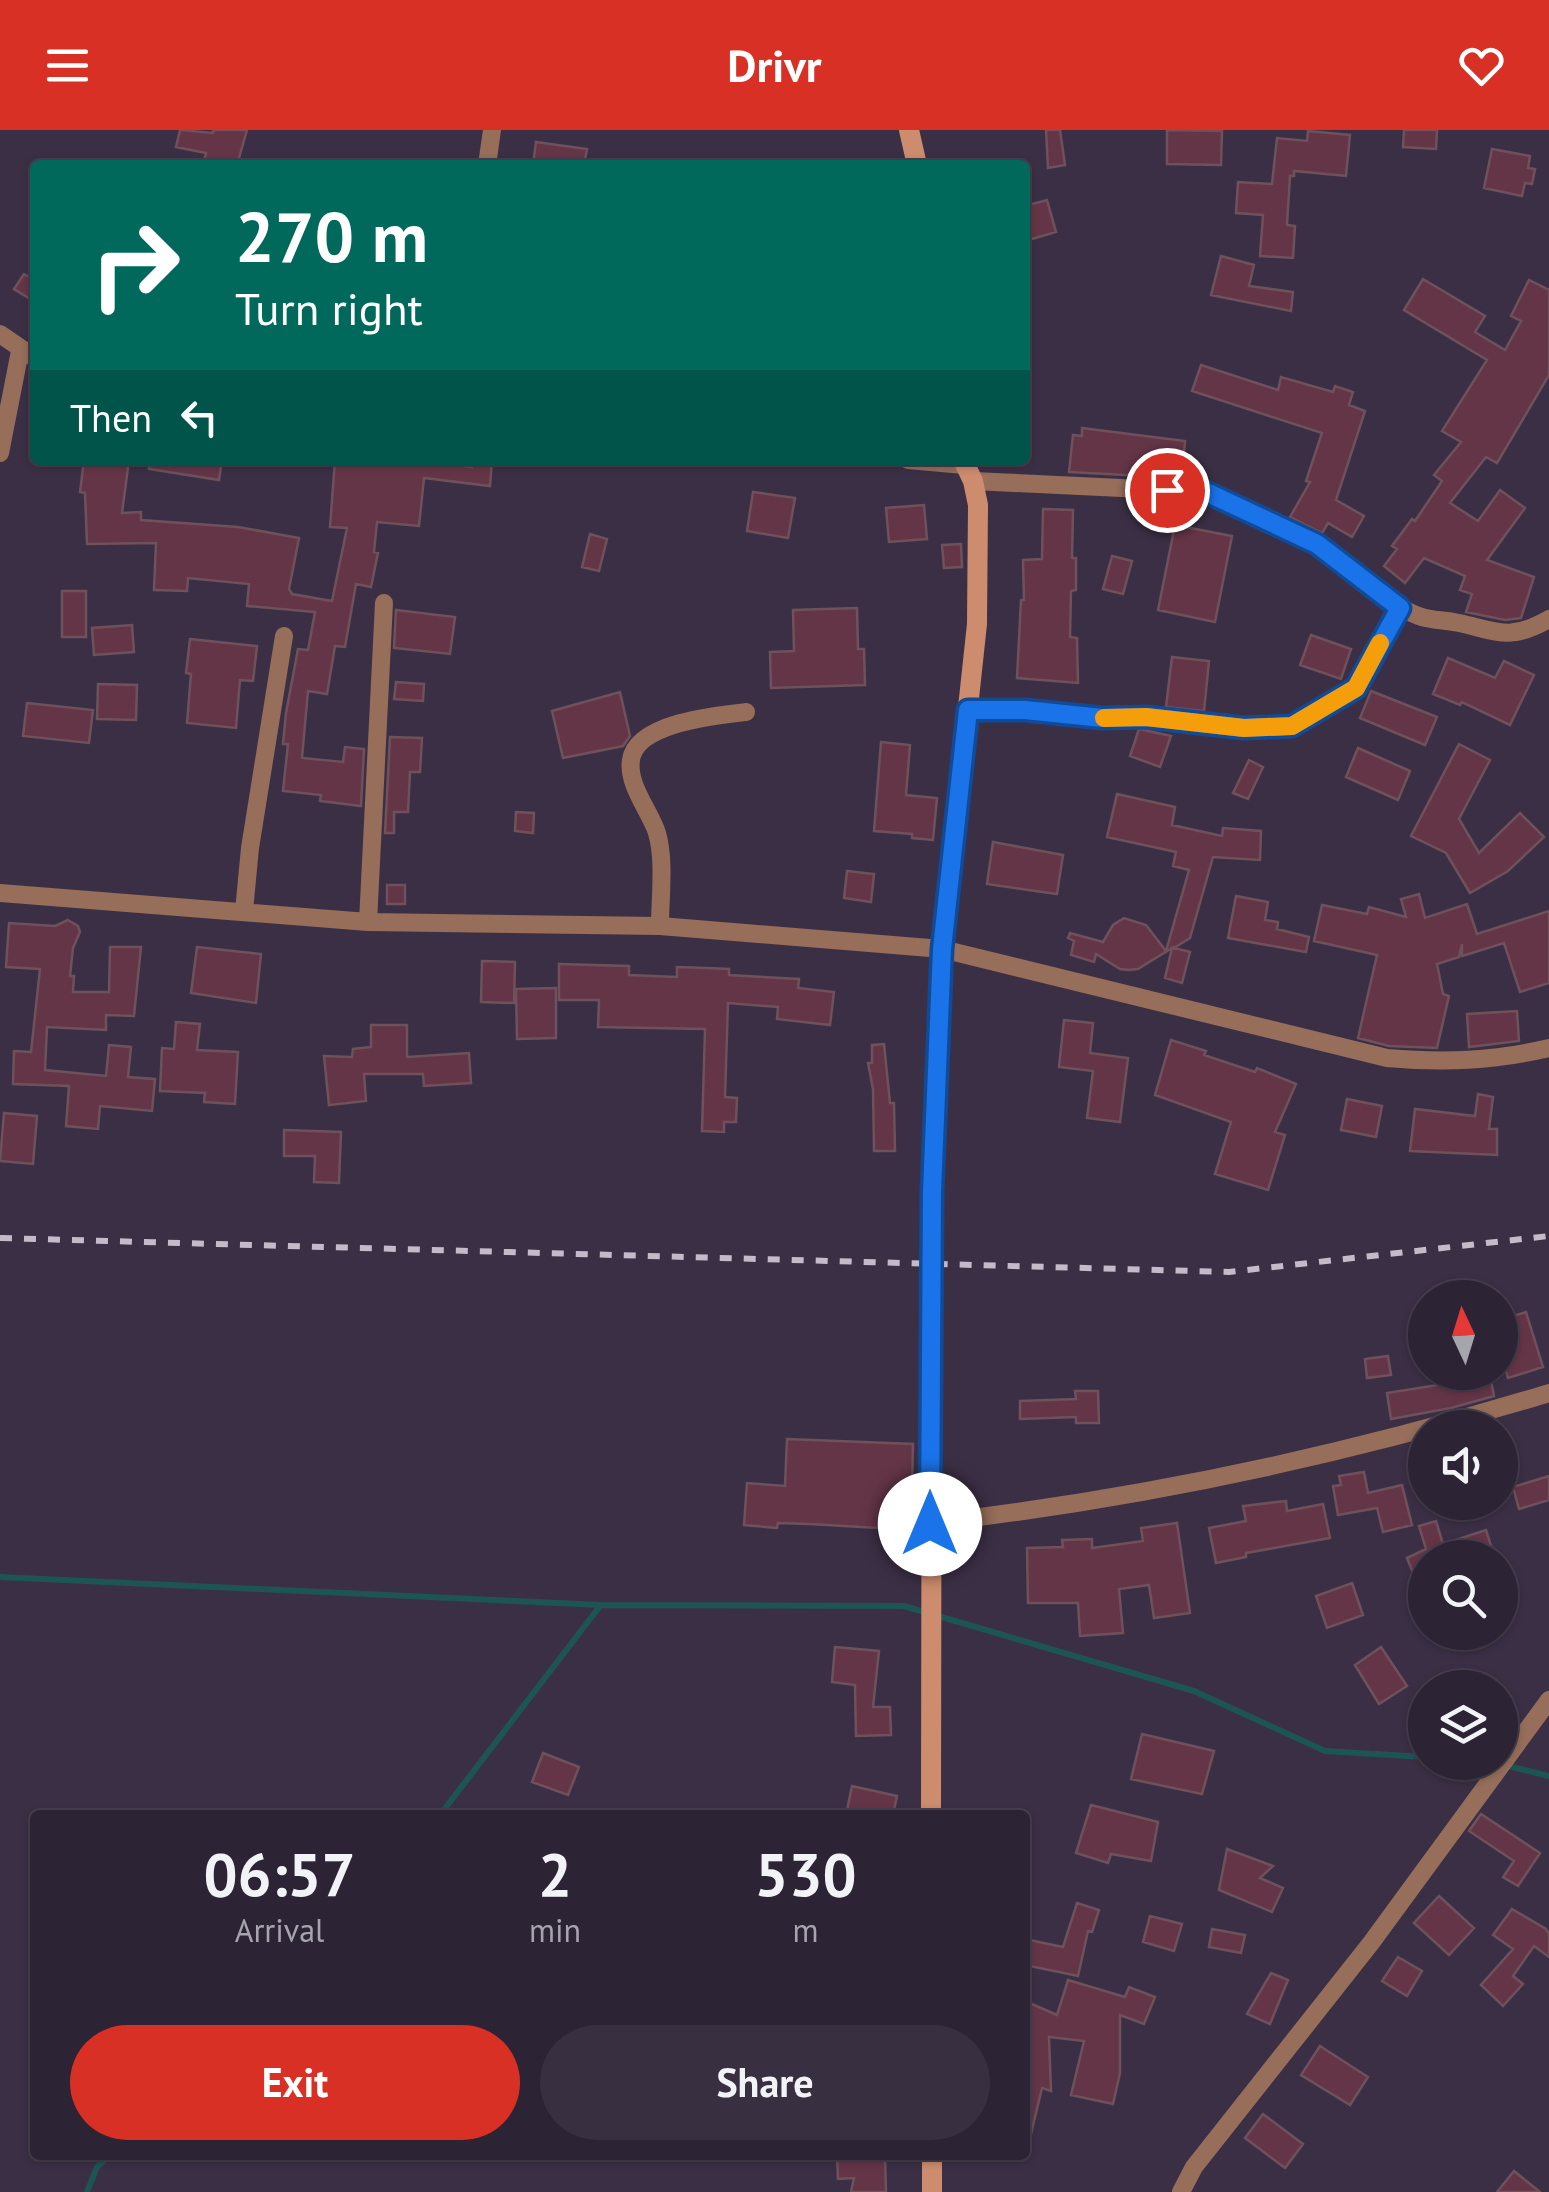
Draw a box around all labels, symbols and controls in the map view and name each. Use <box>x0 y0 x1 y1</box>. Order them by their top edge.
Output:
text: Drivr <box>727 36 822 94</box>
icon: menu <box>40 38 95 93</box>
icon: heart <box>1454 38 1509 93</box>
text: 270 m <box>235 191 428 281</box>
icon: right <box>70 200 200 330</box>
text: Turn right <box>235 279 423 337</box>
icon: left <box>172 390 227 445</box>
text: Then <box>70 393 152 442</box>
pin <box>1125 448 1210 533</box>
icon: arrive <box>1140 463 1195 518</box>
north arrow <box>1408 1280 1518 1390</box>
map controls <box>1408 1280 1518 1780</box>
button: sound <box>1408 1410 1518 1520</box>
position arrow <box>878 1472 982 1576</box>
button: search <box>1408 1540 1518 1650</box>
button: layers <box>1408 1670 1518 1780</box>
text: 06:57 <box>203 1835 356 1913</box>
text: 2 <box>538 1835 572 1913</box>
text: 530 <box>755 1835 857 1913</box>
text: Arrival <box>235 1909 324 1951</box>
text: min <box>529 1909 581 1951</box>
text: m <box>793 1909 819 1951</box>
button: Exit <box>70 2025 520 2140</box>
button: Share <box>540 2025 990 2140</box>

